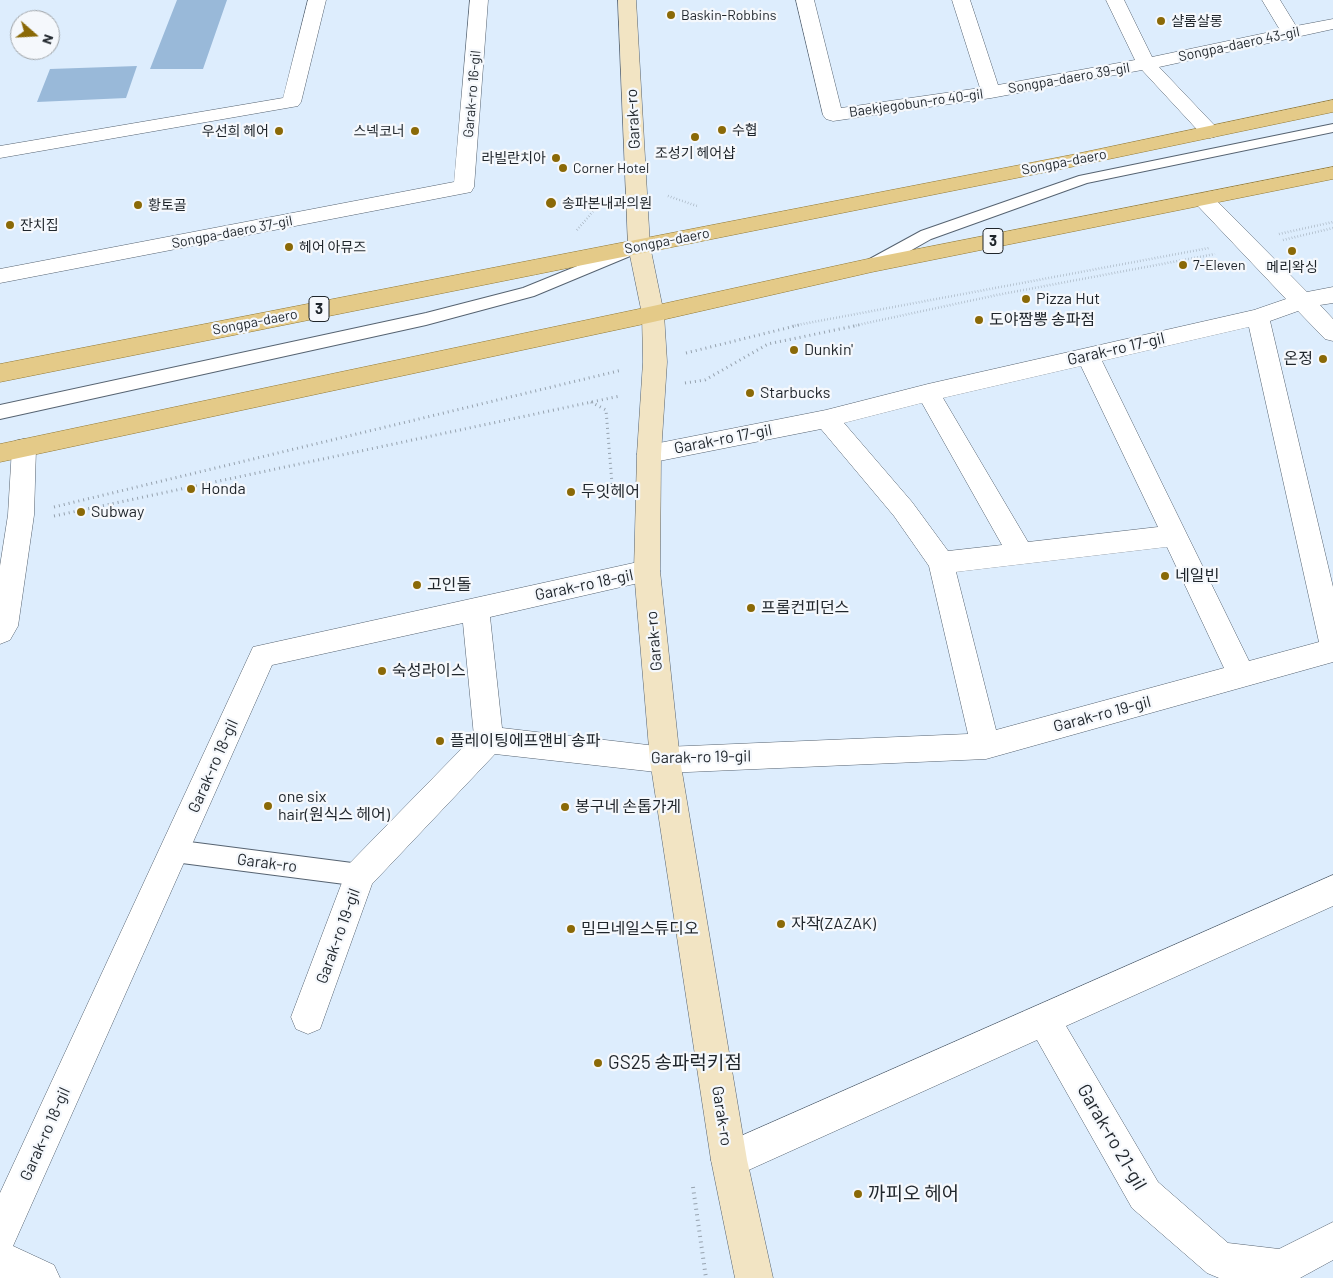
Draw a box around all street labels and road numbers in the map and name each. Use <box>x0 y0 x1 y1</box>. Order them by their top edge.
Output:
street label: Songpa-daero 43-gil <box>1177 23 1301 65</box>
street label: Garak-ro 16-gil <box>460 50 484 138</box>
street label: Songpa-daero 39-gil <box>1007 59 1131 97</box>
street label: Baekjegobun-ro 40-gil <box>848 85 984 121</box>
street label: Garak-ro <box>622 88 644 150</box>
street label: Songpa-daero <box>1020 146 1108 178</box>
street label: Songpa-daero 37-gil <box>170 212 294 252</box>
street label: Songpa-daero <box>623 225 711 257</box>
road number: 3 <box>983 228 1003 254</box>
road number: 3 <box>309 296 329 322</box>
street label: Songpa-daero <box>211 306 299 338</box>
street label: Garak-ro 17-gil <box>1065 328 1167 370</box>
street label: Garak-ro 17-gil <box>672 420 774 458</box>
street label: Garak-ro 18-gil <box>533 565 635 605</box>
street label: Garak-ro <box>642 610 666 672</box>
street label: Garak-ro 19-gil <box>1051 692 1153 736</box>
street label: Garak-ro 18-gil <box>184 716 242 816</box>
street label: Garak-ro 19-gil <box>651 747 751 767</box>
street label: Garak-ro <box>236 850 298 876</box>
street label: Garak-ro 19-gil <box>312 886 364 986</box>
street label: Garak-ro 21-gil <box>1072 1080 1152 1194</box>
street label: Garak-ro 18-gil <box>16 1084 74 1184</box>
street label: Garak-ro <box>708 1085 736 1147</box>

